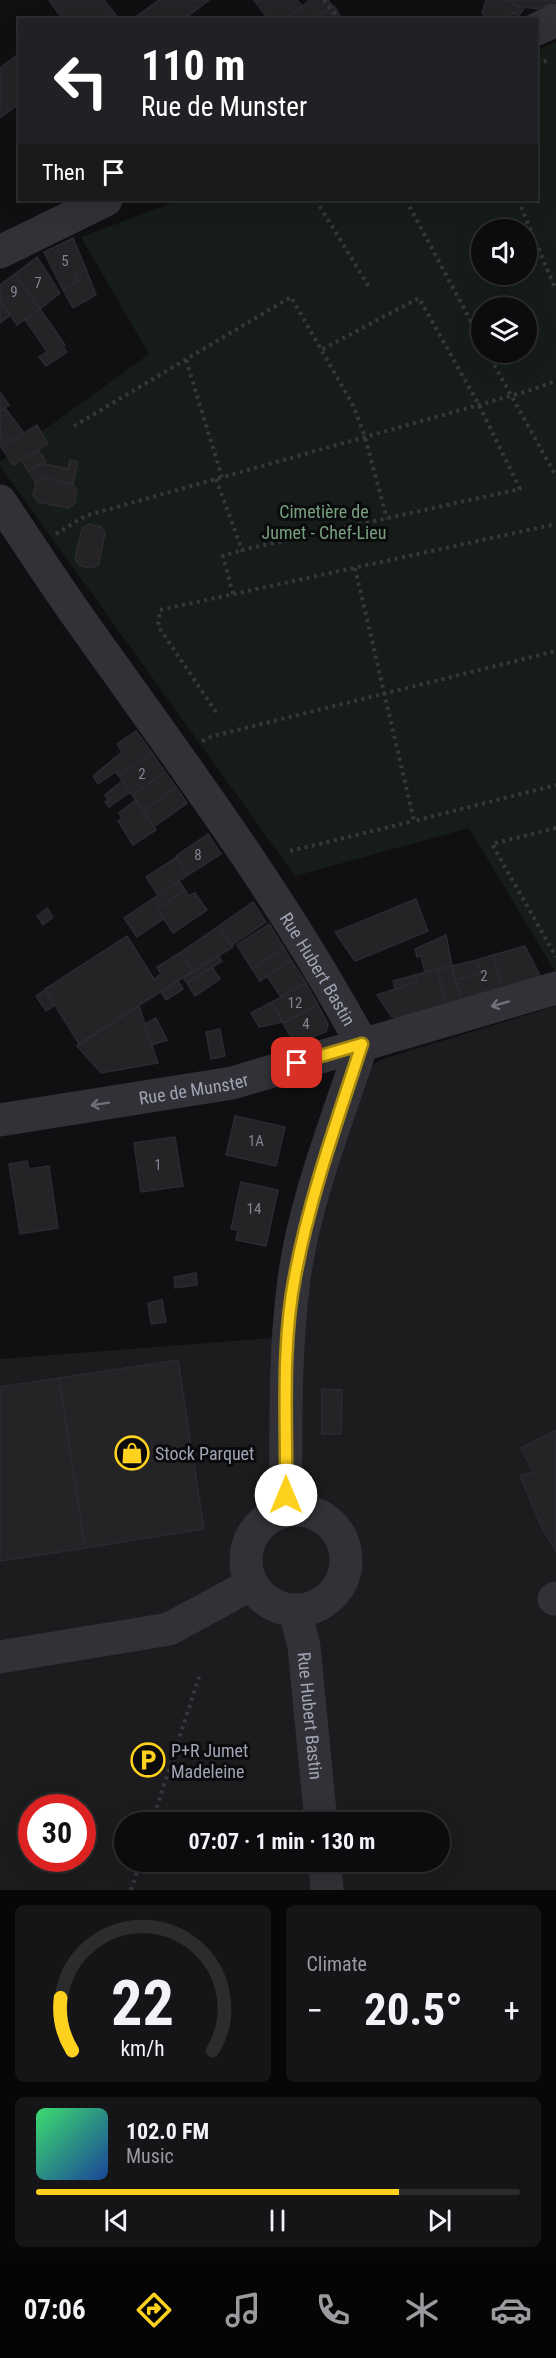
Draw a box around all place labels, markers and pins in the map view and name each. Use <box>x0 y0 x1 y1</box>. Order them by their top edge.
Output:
pin <box>271 1037 322 1088</box>
shop icon: Stock Parquet <box>114 1435 150 1471</box>
place label: Stock Parquet <box>155 1443 254 1464</box>
place label: P+R Jumet Madeleine <box>171 1740 248 1782</box>
parking icon: P+R Jumet Madeleine <box>130 1742 166 1778</box>

